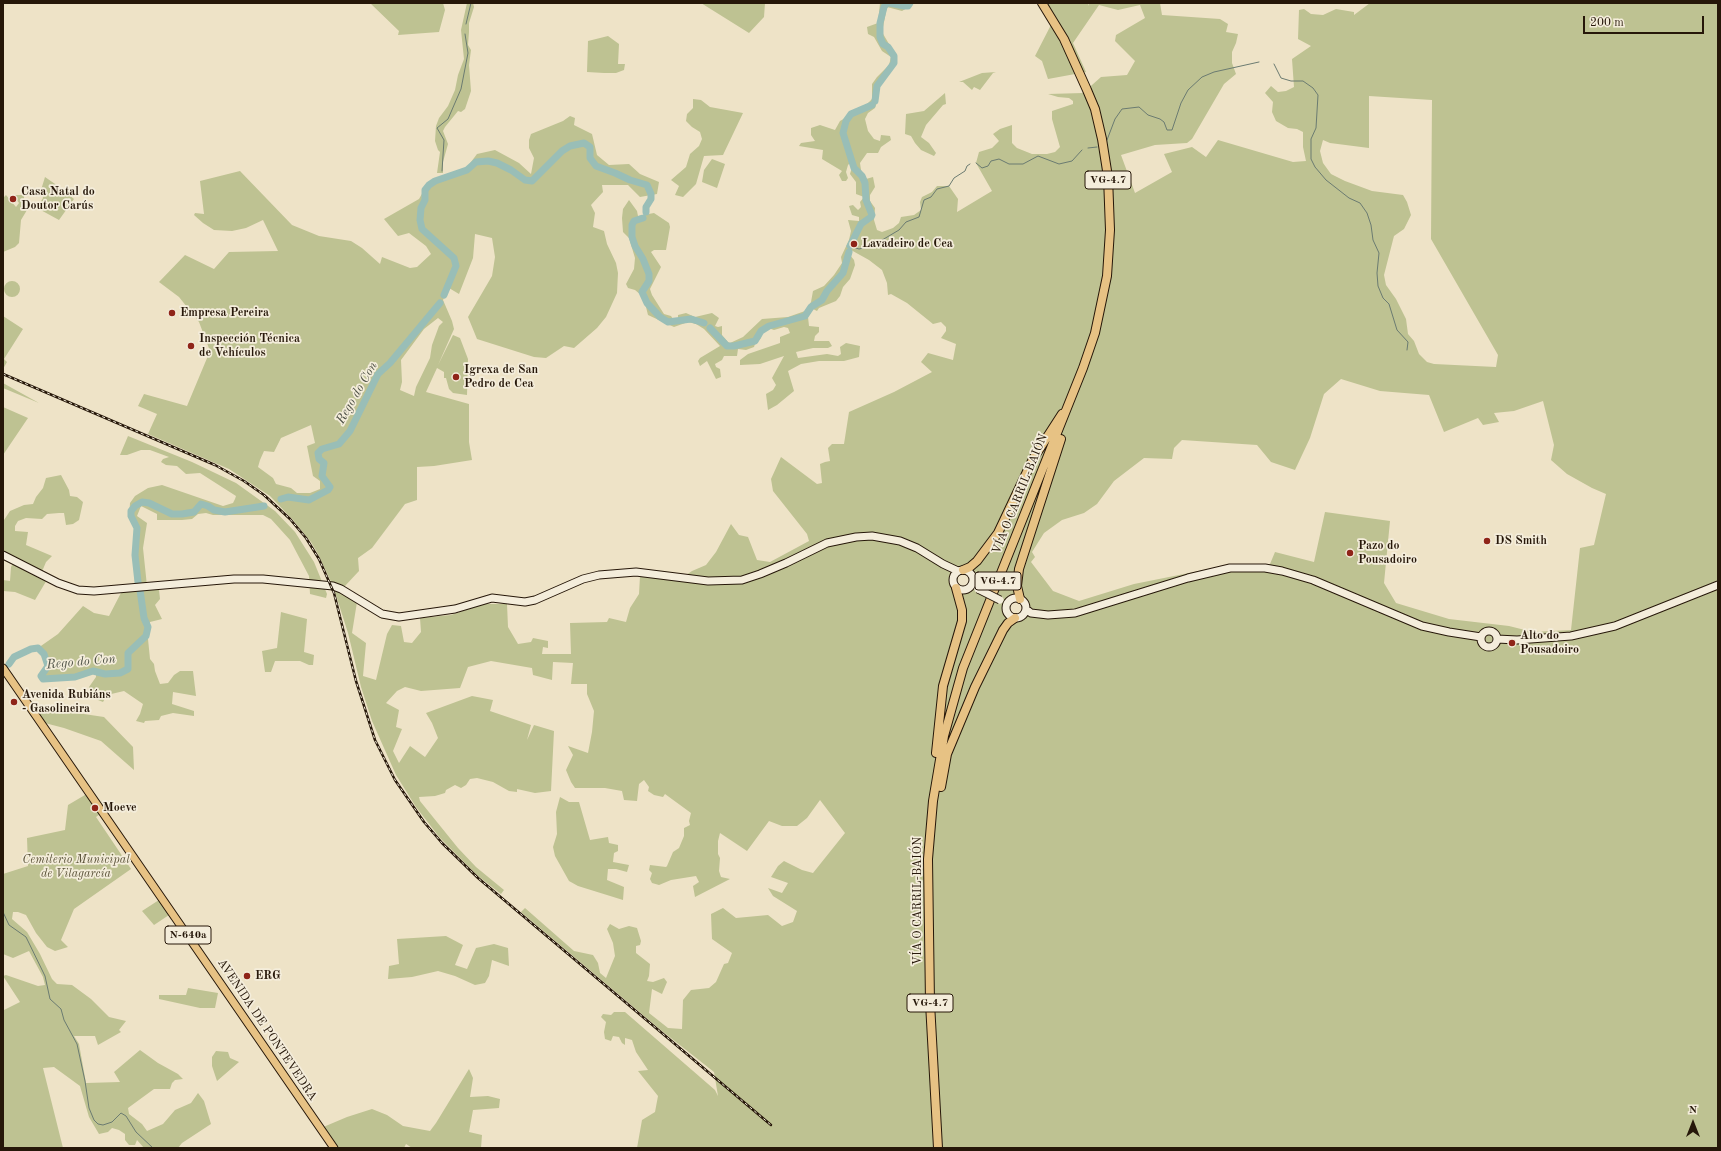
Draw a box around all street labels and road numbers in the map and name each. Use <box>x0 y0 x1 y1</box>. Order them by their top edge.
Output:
road number: VG-4.7 <box>1085 171 1131 189</box>
street label: VÍA O CARRIL-BAIÓN <box>989 432 1051 556</box>
road number: VG-4.7 <box>975 572 1021 590</box>
street label: VÍA O CARRIL-BAIÓN <box>911 837 925 965</box>
road number: N-640a <box>165 926 211 944</box>
street label: AVENIDA DE PONTEVEDRA <box>214 956 320 1104</box>
road number: VG-4.7 <box>907 994 953 1012</box>

